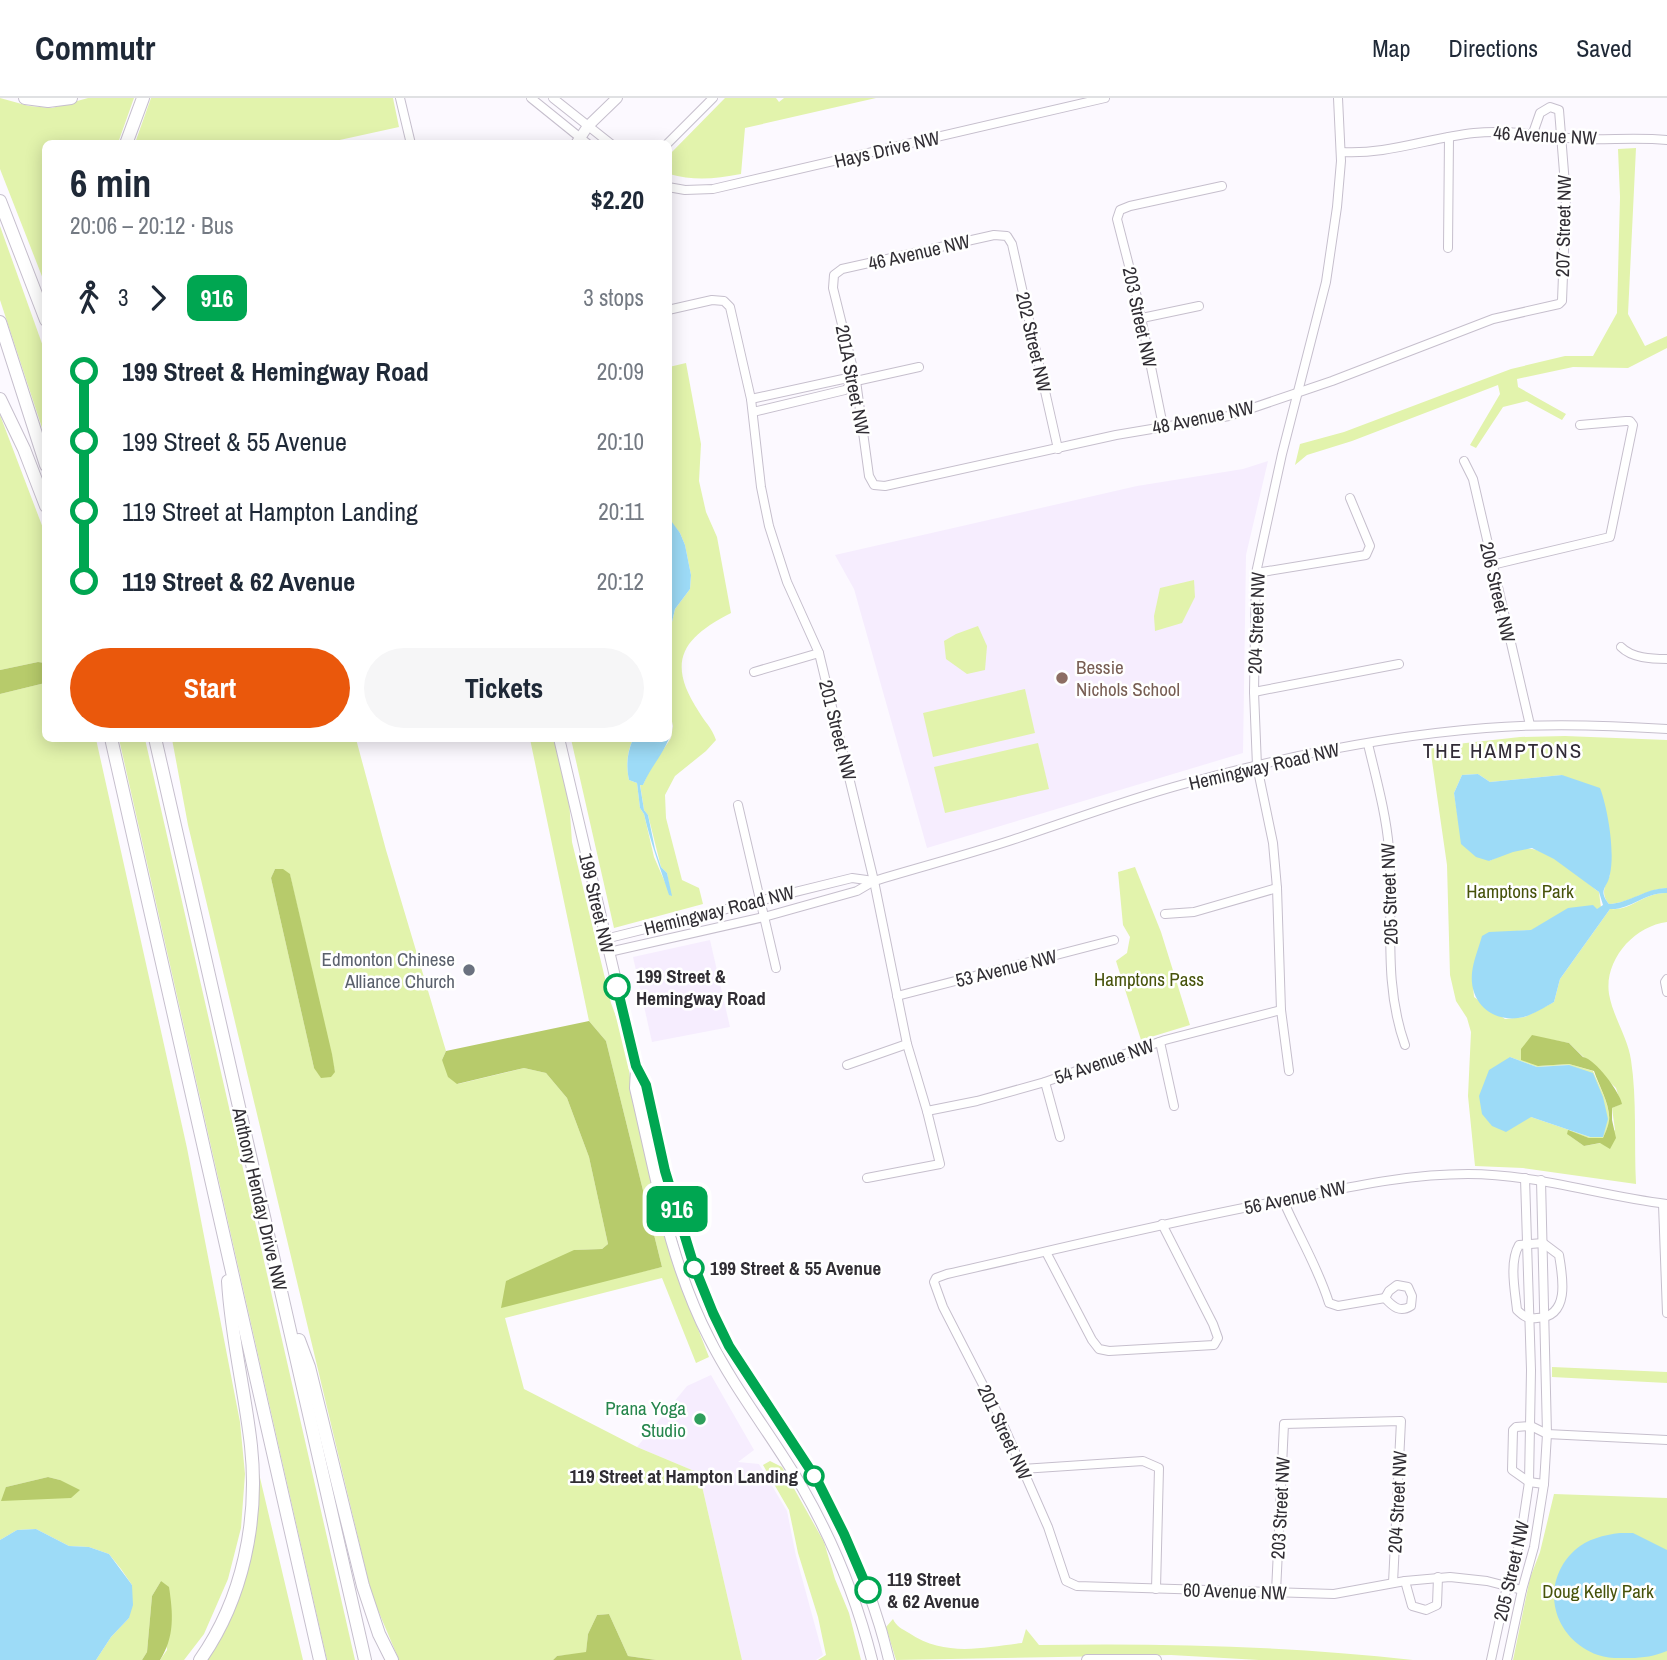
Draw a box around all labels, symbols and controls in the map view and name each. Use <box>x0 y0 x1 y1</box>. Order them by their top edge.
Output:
text: Commutr <box>35 26 155 70</box>
text: Map <box>1372 32 1410 64</box>
text: Directions <box>1448 32 1538 64</box>
text: Saved <box>1576 32 1632 64</box>
street label: 46 Avenue NW <box>1493 119 1598 151</box>
street label: Hays Drive NW <box>832 124 942 174</box>
text: 6 min <box>70 158 151 209</box>
street label: 207 Street NW <box>1549 174 1577 277</box>
text: $2.20 <box>591 182 644 217</box>
text: 20:06 – 20:12 · Bus <box>70 210 234 241</box>
street label: 46 Avenue NW <box>866 228 973 276</box>
street label: 203 Street NW <box>1117 264 1163 370</box>
icon: walk <box>70 279 108 317</box>
icon: forward <box>139 279 177 317</box>
text: 3 <box>118 282 129 313</box>
text: 916 <box>201 282 233 314</box>
text: 3 stops <box>583 282 644 313</box>
street label: 202 Street NW <box>1010 289 1058 395</box>
street label: 201A Street NW <box>830 323 876 438</box>
text: 199 Street & Hemingway Road <box>122 354 429 389</box>
text: 20:09 <box>597 356 644 387</box>
street label: 48 Avenue NW <box>1150 393 1257 440</box>
text: 199 Street & 55 Avenue <box>122 424 347 459</box>
text: 20:10 <box>597 426 644 457</box>
text: 119 Street at Hampton Landing <box>122 494 418 529</box>
text: 20:11 <box>598 496 644 527</box>
street label: 206 Street NW <box>1474 539 1522 645</box>
text: 119 Street & 62 Avenue <box>122 564 355 599</box>
text: 20:12 <box>597 566 644 597</box>
street label: 204 Street NW <box>1241 571 1271 675</box>
button: Start <box>70 648 350 728</box>
button: Tickets <box>364 648 644 728</box>
place label: Bessie Nichols School <box>1076 654 1180 702</box>
marker: Bessie Nichols School <box>1054 670 1070 686</box>
street label: 201 Street NW <box>813 677 863 783</box>
street label: Hemingway Road NW <box>1186 736 1342 796</box>
district label: THE HAMPTONS <box>1423 736 1583 765</box>
street label: 205 Street NW <box>1374 842 1404 946</box>
street label: 199 Street NW <box>573 850 621 956</box>
park label: Hamptons Park <box>1466 878 1574 904</box>
street label: Hemingway Road NW <box>641 879 797 941</box>
street label: 53 Avenue NW <box>953 943 1060 993</box>
place label: Edmonton Chinese Alliance Church <box>322 946 455 994</box>
marker: Edmonton Chinese Alliance Church <box>461 962 477 978</box>
place label: 199 Street & Hemingway Road <box>636 963 766 1011</box>
park label: Hamptons Pass <box>1094 966 1204 992</box>
marker: 199 Street & Hemingway Road <box>604 974 630 1000</box>
street label: 54 Avenue NW <box>1051 1032 1158 1090</box>
street label: Anthony Henday Drive NW <box>226 1104 294 1293</box>
street label: 56 Avenue NW <box>1242 1173 1349 1220</box>
line badge: 916 <box>637 1186 717 1232</box>
text: 916 <box>661 1193 693 1225</box>
place label: 199 Street & 55 Avenue <box>710 1255 882 1281</box>
marker: 199 Street & 55 Avenue <box>684 1258 704 1278</box>
street label: 201 Street NW <box>972 1380 1038 1484</box>
place label: Prana Yoga Studio <box>605 1395 686 1443</box>
marker: Prana Yoga Studio <box>692 1411 708 1427</box>
street label: 204 Street NW <box>1381 1450 1413 1554</box>
street label: 203 Street NW <box>1264 1456 1296 1560</box>
place label: 119 Street at Hampton Landing <box>569 1463 798 1489</box>
marker: 119 Street at Hampton Landing <box>804 1466 824 1486</box>
street label: 205 Street NW <box>1487 1518 1535 1624</box>
place label: 119 Street & 62 Avenue <box>887 1566 980 1614</box>
street label: 60 Avenue NW <box>1183 1576 1288 1606</box>
marker: 119 Street & 62 Avenue <box>855 1577 881 1603</box>
park label: Doug Kelly Park <box>1542 1578 1654 1604</box>

